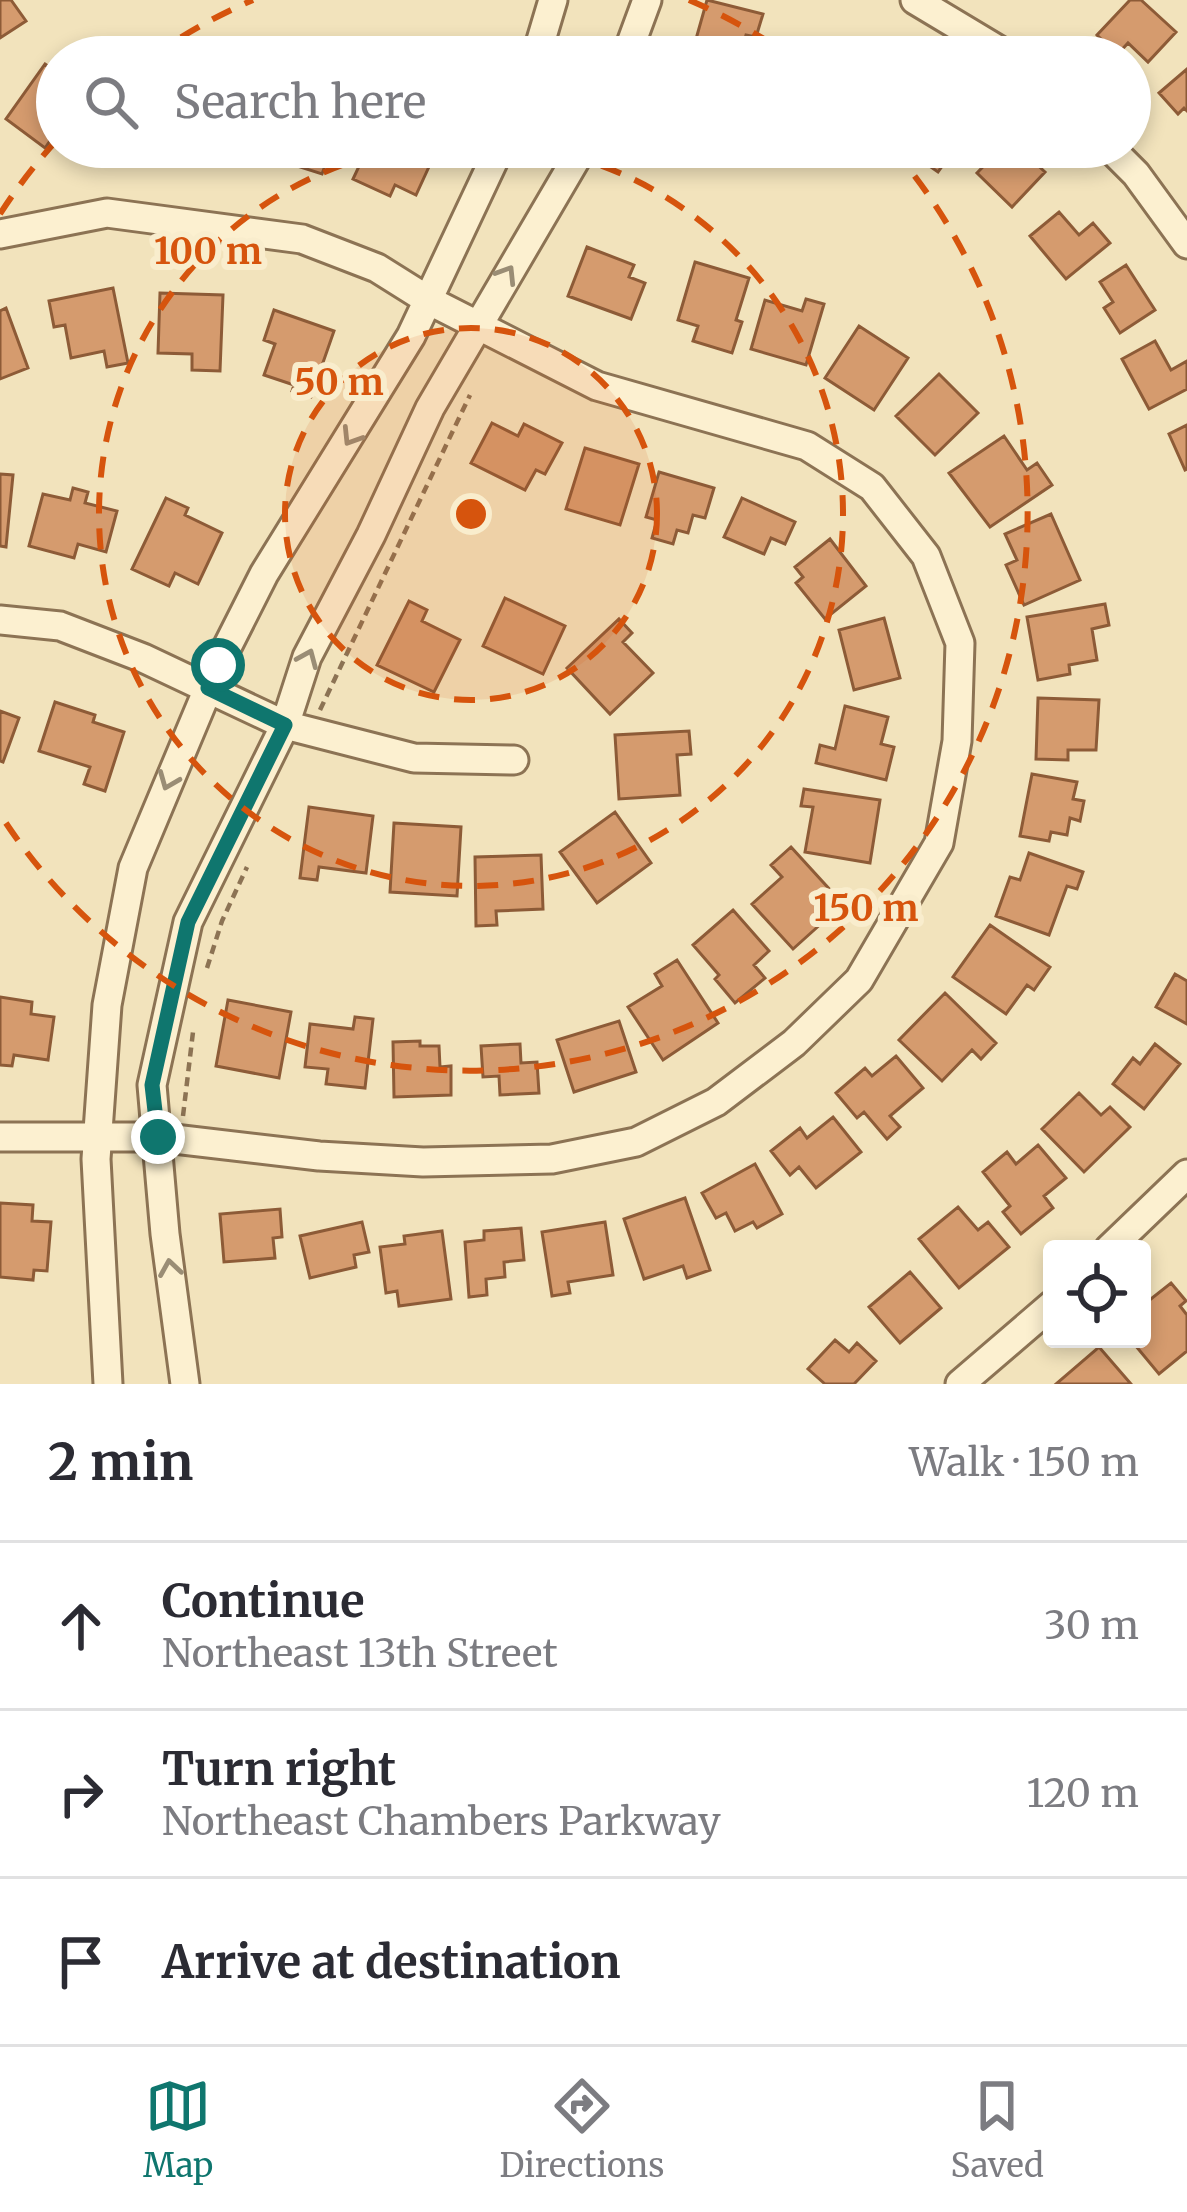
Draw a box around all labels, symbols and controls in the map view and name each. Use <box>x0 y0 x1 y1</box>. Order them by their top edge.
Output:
search box <box>36 36 1151 168</box>
icon: search <box>78 69 144 135</box>
text: Search here <box>174 74 426 130</box>
text: 100 m <box>154 229 262 274</box>
one-way arrow <box>493 266 515 288</box>
text: 50 m <box>294 360 384 405</box>
one-way arrow <box>343 424 365 446</box>
centre of rings <box>450 493 492 535</box>
route start <box>191 638 245 692</box>
one-way arrow <box>294 648 318 669</box>
one-way arrow <box>158 769 182 790</box>
text: 150 m <box>814 886 918 931</box>
route end <box>131 1110 185 1164</box>
map controls <box>1043 1240 1151 1348</box>
button: locate <box>1043 1240 1151 1348</box>
one-way arrow <box>158 1258 184 1278</box>
text: 2 min <box>48 1430 193 1494</box>
text: Walk · 150 m <box>909 1438 1139 1487</box>
text: Continue <box>162 1573 364 1629</box>
icon: ahead <box>48 1593 114 1659</box>
text: 30 m <box>1044 1601 1139 1650</box>
text: Northeast 13th Street <box>162 1629 558 1678</box>
text: Turn right <box>162 1741 396 1797</box>
icon: right <box>48 1761 114 1827</box>
text: 120 m <box>1026 1769 1139 1818</box>
text: Northeast Chambers Parkway <box>162 1797 721 1846</box>
icon: arrive <box>48 1929 114 1995</box>
text: Arrive at destination <box>162 1934 620 1990</box>
tab: Map <box>143 2073 213 2186</box>
tab: Directions <box>499 2073 664 2186</box>
tab: Saved <box>950 2073 1044 2186</box>

